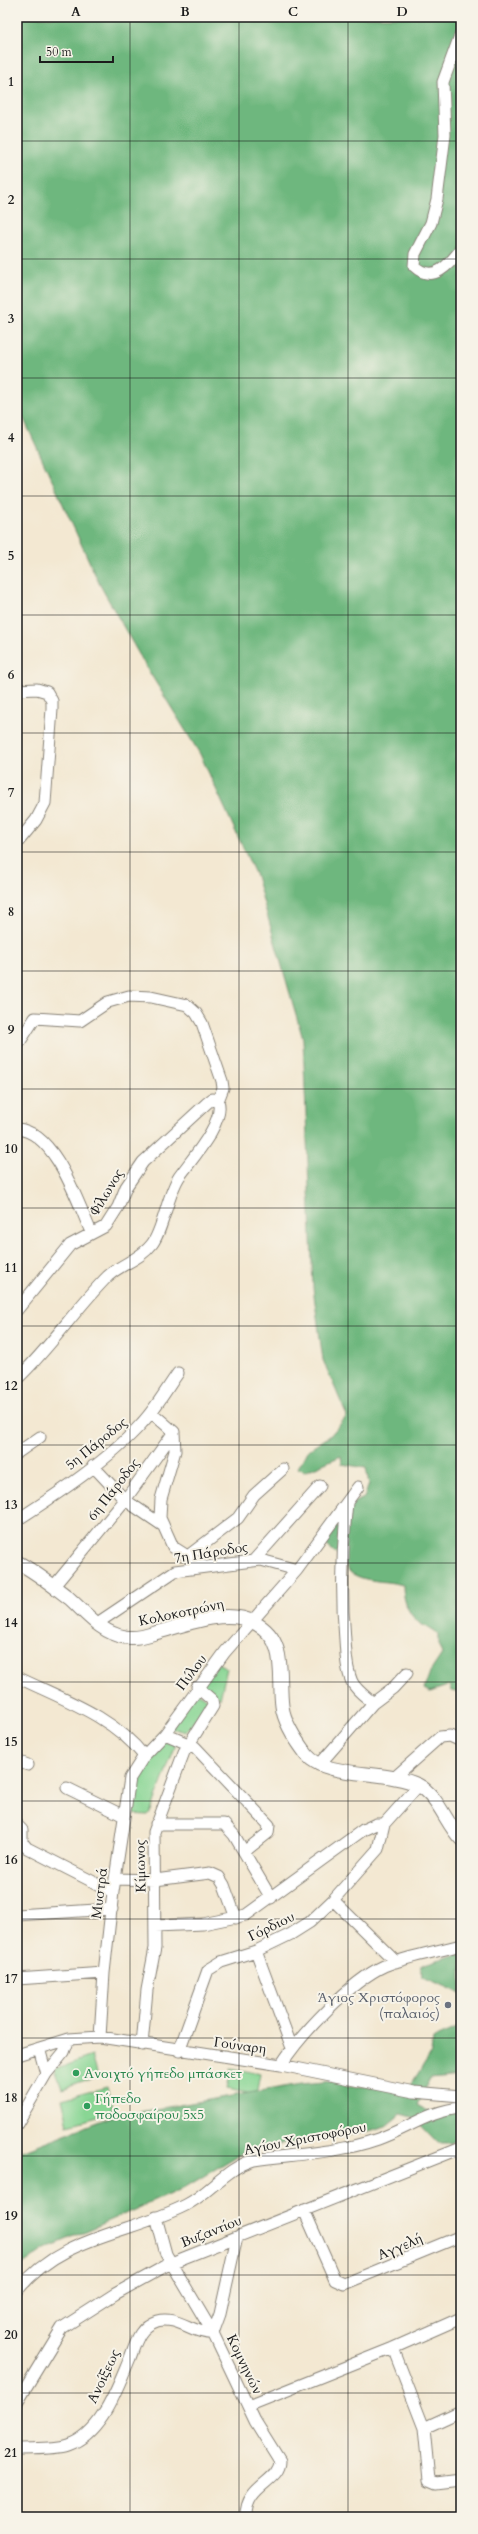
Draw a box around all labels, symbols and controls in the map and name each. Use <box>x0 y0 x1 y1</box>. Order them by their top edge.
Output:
text: A <box>71 3 81 21</box>
text: B <box>180 3 190 21</box>
text: C <box>288 3 298 21</box>
text: D <box>396 3 408 21</box>
scale bar <box>40 38 113 64</box>
text: 50 m <box>46 44 73 60</box>
text: 1 <box>8 73 14 91</box>
text: 2 <box>8 191 15 209</box>
text: 3 <box>8 310 15 328</box>
text: 4 <box>8 429 15 447</box>
text: 5 <box>8 547 14 565</box>
text: 6 <box>8 666 15 684</box>
text: 7 <box>8 784 15 802</box>
text: 8 <box>8 903 14 921</box>
text: 9 <box>8 1021 15 1039</box>
text: 10 <box>4 1140 18 1158</box>
street label: Φίλωνος <box>85 1165 128 1219</box>
text: 11 <box>4 1259 18 1277</box>
text: 12 <box>4 1377 18 1395</box>
street label: 5η Πάροδος <box>61 1413 131 1474</box>
street label: 6η Πάροδος <box>83 1454 144 1524</box>
text: 13 <box>4 1496 18 1514</box>
street label: 7η Πάροδος <box>173 1537 249 1568</box>
street label: Κολοκοτρώνη <box>137 1594 225 1631</box>
text: 14 <box>4 1614 18 1632</box>
street label: Πύλου <box>172 1650 211 1694</box>
text: 15 <box>4 1733 18 1751</box>
street label: Κίμωνος <box>131 1839 150 1893</box>
text: 16 <box>4 1851 18 1869</box>
street label: Μυστρά <box>87 1866 112 1920</box>
street label: Γόρδιου <box>245 1907 298 1946</box>
text: 17 <box>4 1970 18 1988</box>
place label: Άγιος Χριστόφορος (παλαιός) <box>318 1988 440 2023</box>
marker: Άγιος Χριστόφορος (παλαιός) <box>443 2000 453 2010</box>
street label: Γούναρη <box>212 2032 267 2059</box>
place label: Ανοιχτό γήπεδο μπάσκετ <box>84 2064 242 2083</box>
marker: Ανοιχτό γήπεδο μπάσκετ <box>71 2068 81 2078</box>
text: 18 <box>4 2089 18 2107</box>
place label: Γήπεδο ποδοσφαίρου 5x5 <box>95 2089 204 2124</box>
marker: Γήπεδο ποδοσφαίρου 5x5 <box>82 2101 92 2111</box>
street label: Αγίου Χριστοφόρου <box>242 2117 368 2160</box>
text: 19 <box>4 2207 18 2225</box>
street label: Βυζαντίου <box>178 2211 244 2252</box>
street label: Αγγελή <box>374 2228 426 2265</box>
text: 20 <box>4 2326 18 2344</box>
street label: Κομνηνών <box>222 2331 267 2397</box>
street label: Ανοίξεως <box>83 2346 124 2406</box>
text: 21 <box>4 2444 18 2462</box>

